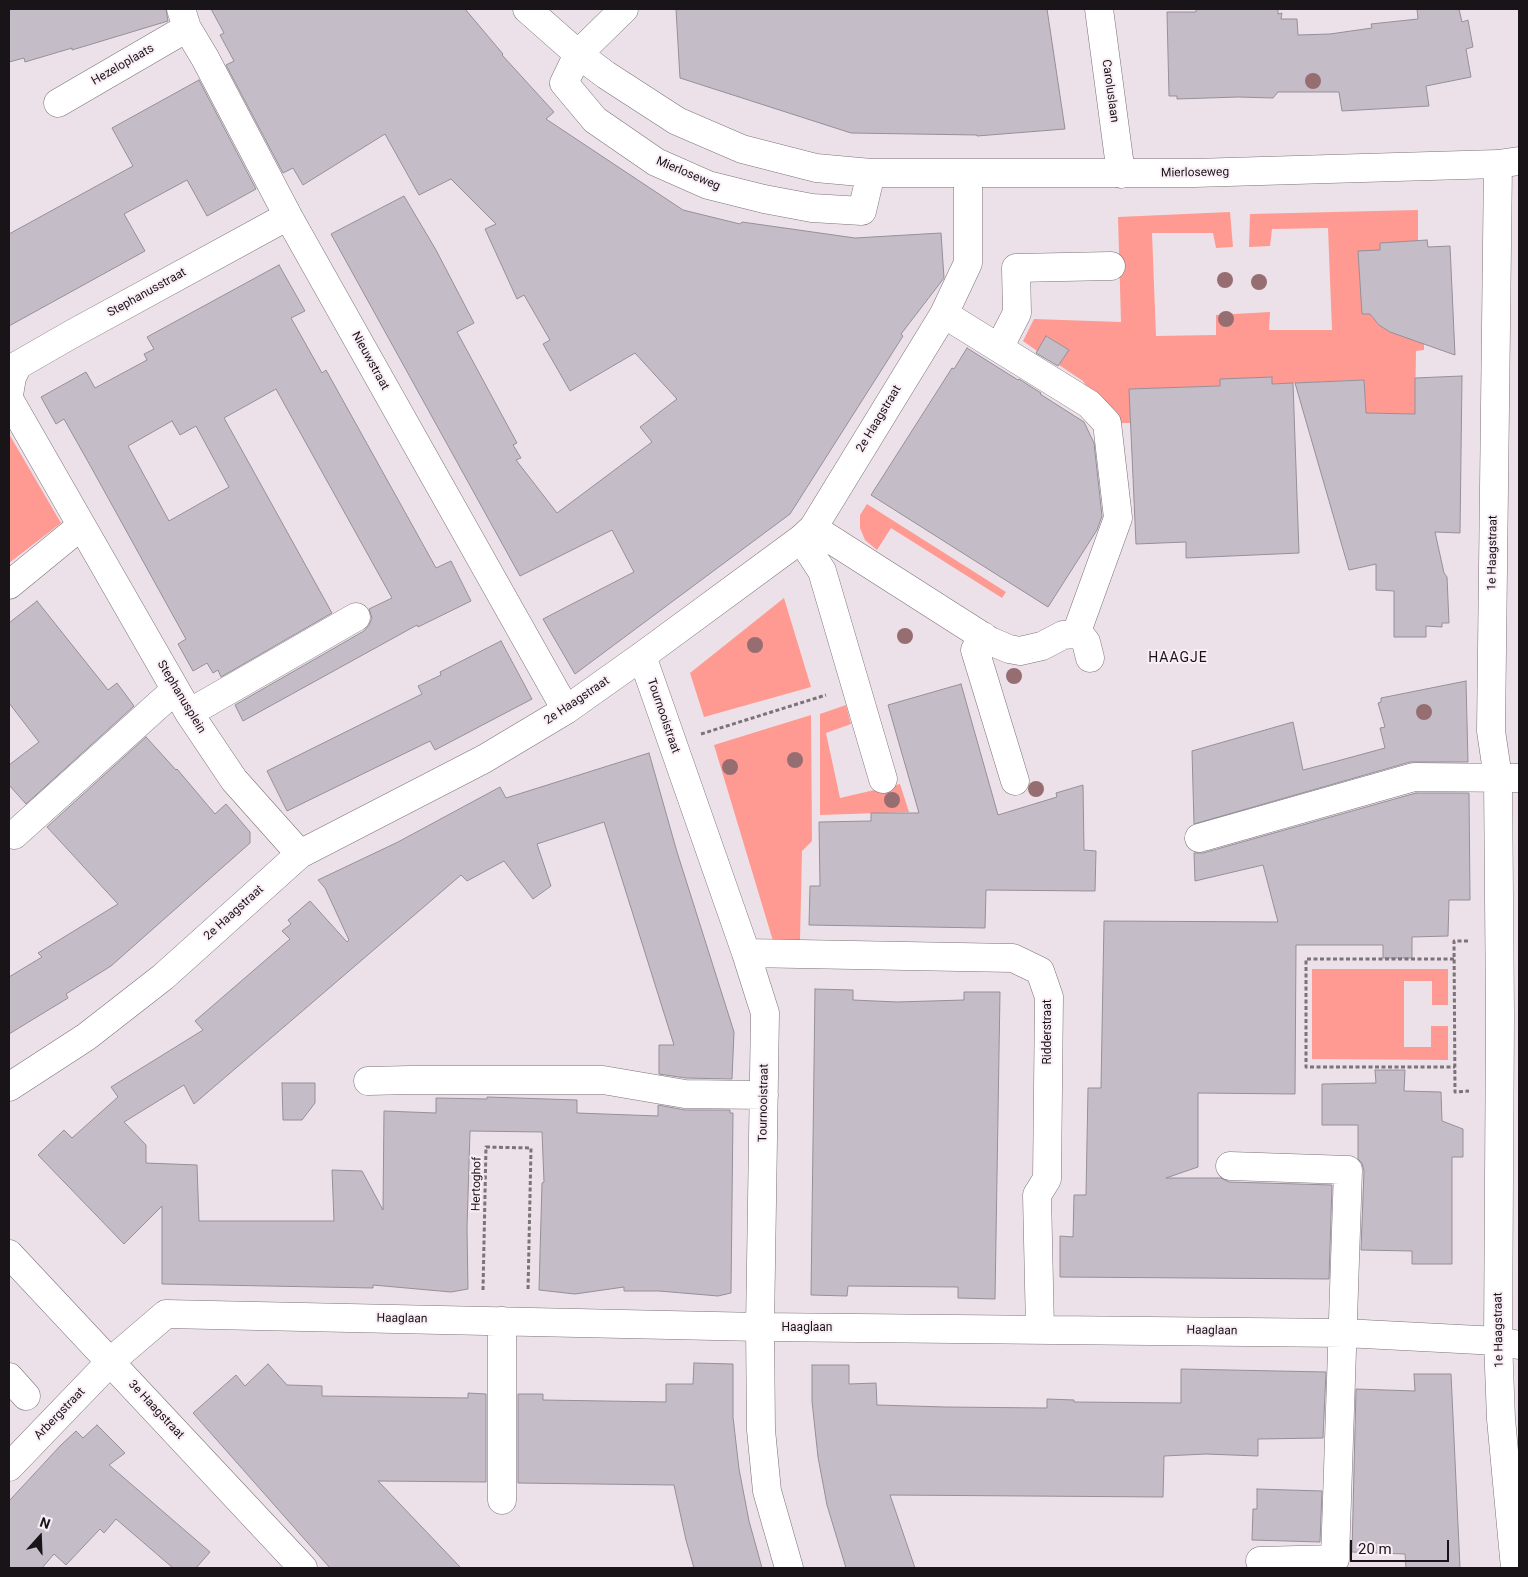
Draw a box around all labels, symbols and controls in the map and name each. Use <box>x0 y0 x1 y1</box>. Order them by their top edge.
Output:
street label: Hezeloplaats <box>89 41 157 89</box>
street label: Caroluslaan <box>1098 59 1122 123</box>
street label: Mierloseweg <box>654 154 722 194</box>
street label: Mierloseweg <box>1161 165 1229 181</box>
street label: Stephanusstraat <box>105 265 189 321</box>
street label: Nieuwstraat <box>348 329 392 393</box>
street label: 2e Haagstraat <box>853 383 905 455</box>
street label: 1e Haagstraat <box>1485 515 1501 591</box>
district label: HAAGJE <box>1147 650 1209 666</box>
street label: Stephanusplein <box>154 658 208 736</box>
street label: 2e Haagstraat <box>542 674 612 728</box>
street label: Tournooistraat <box>643 677 683 755</box>
street label: 2e Haagstraat <box>201 882 267 944</box>
street label: Ridderstraat <box>1041 999 1055 1065</box>
street label: Tournooistraat <box>756 1064 772 1142</box>
street label: Hertoghof <box>469 1157 485 1211</box>
street label: 1e Haagstraat <box>1491 1292 1507 1368</box>
street label: Haaglaan <box>376 1311 428 1327</box>
street label: Haaglaan <box>782 1321 832 1335</box>
street label: Haaglaan <box>1186 1323 1238 1339</box>
street label: 3e Haagstraat <box>125 1378 187 1442</box>
street label: Arbergstraat <box>32 1385 88 1443</box>
north arrow <box>15 1512 65 1562</box>
text: N <box>38 1514 53 1532</box>
scale bar <box>1353 1530 1452 1562</box>
text: 20 m <box>1358 1540 1392 1558</box>

